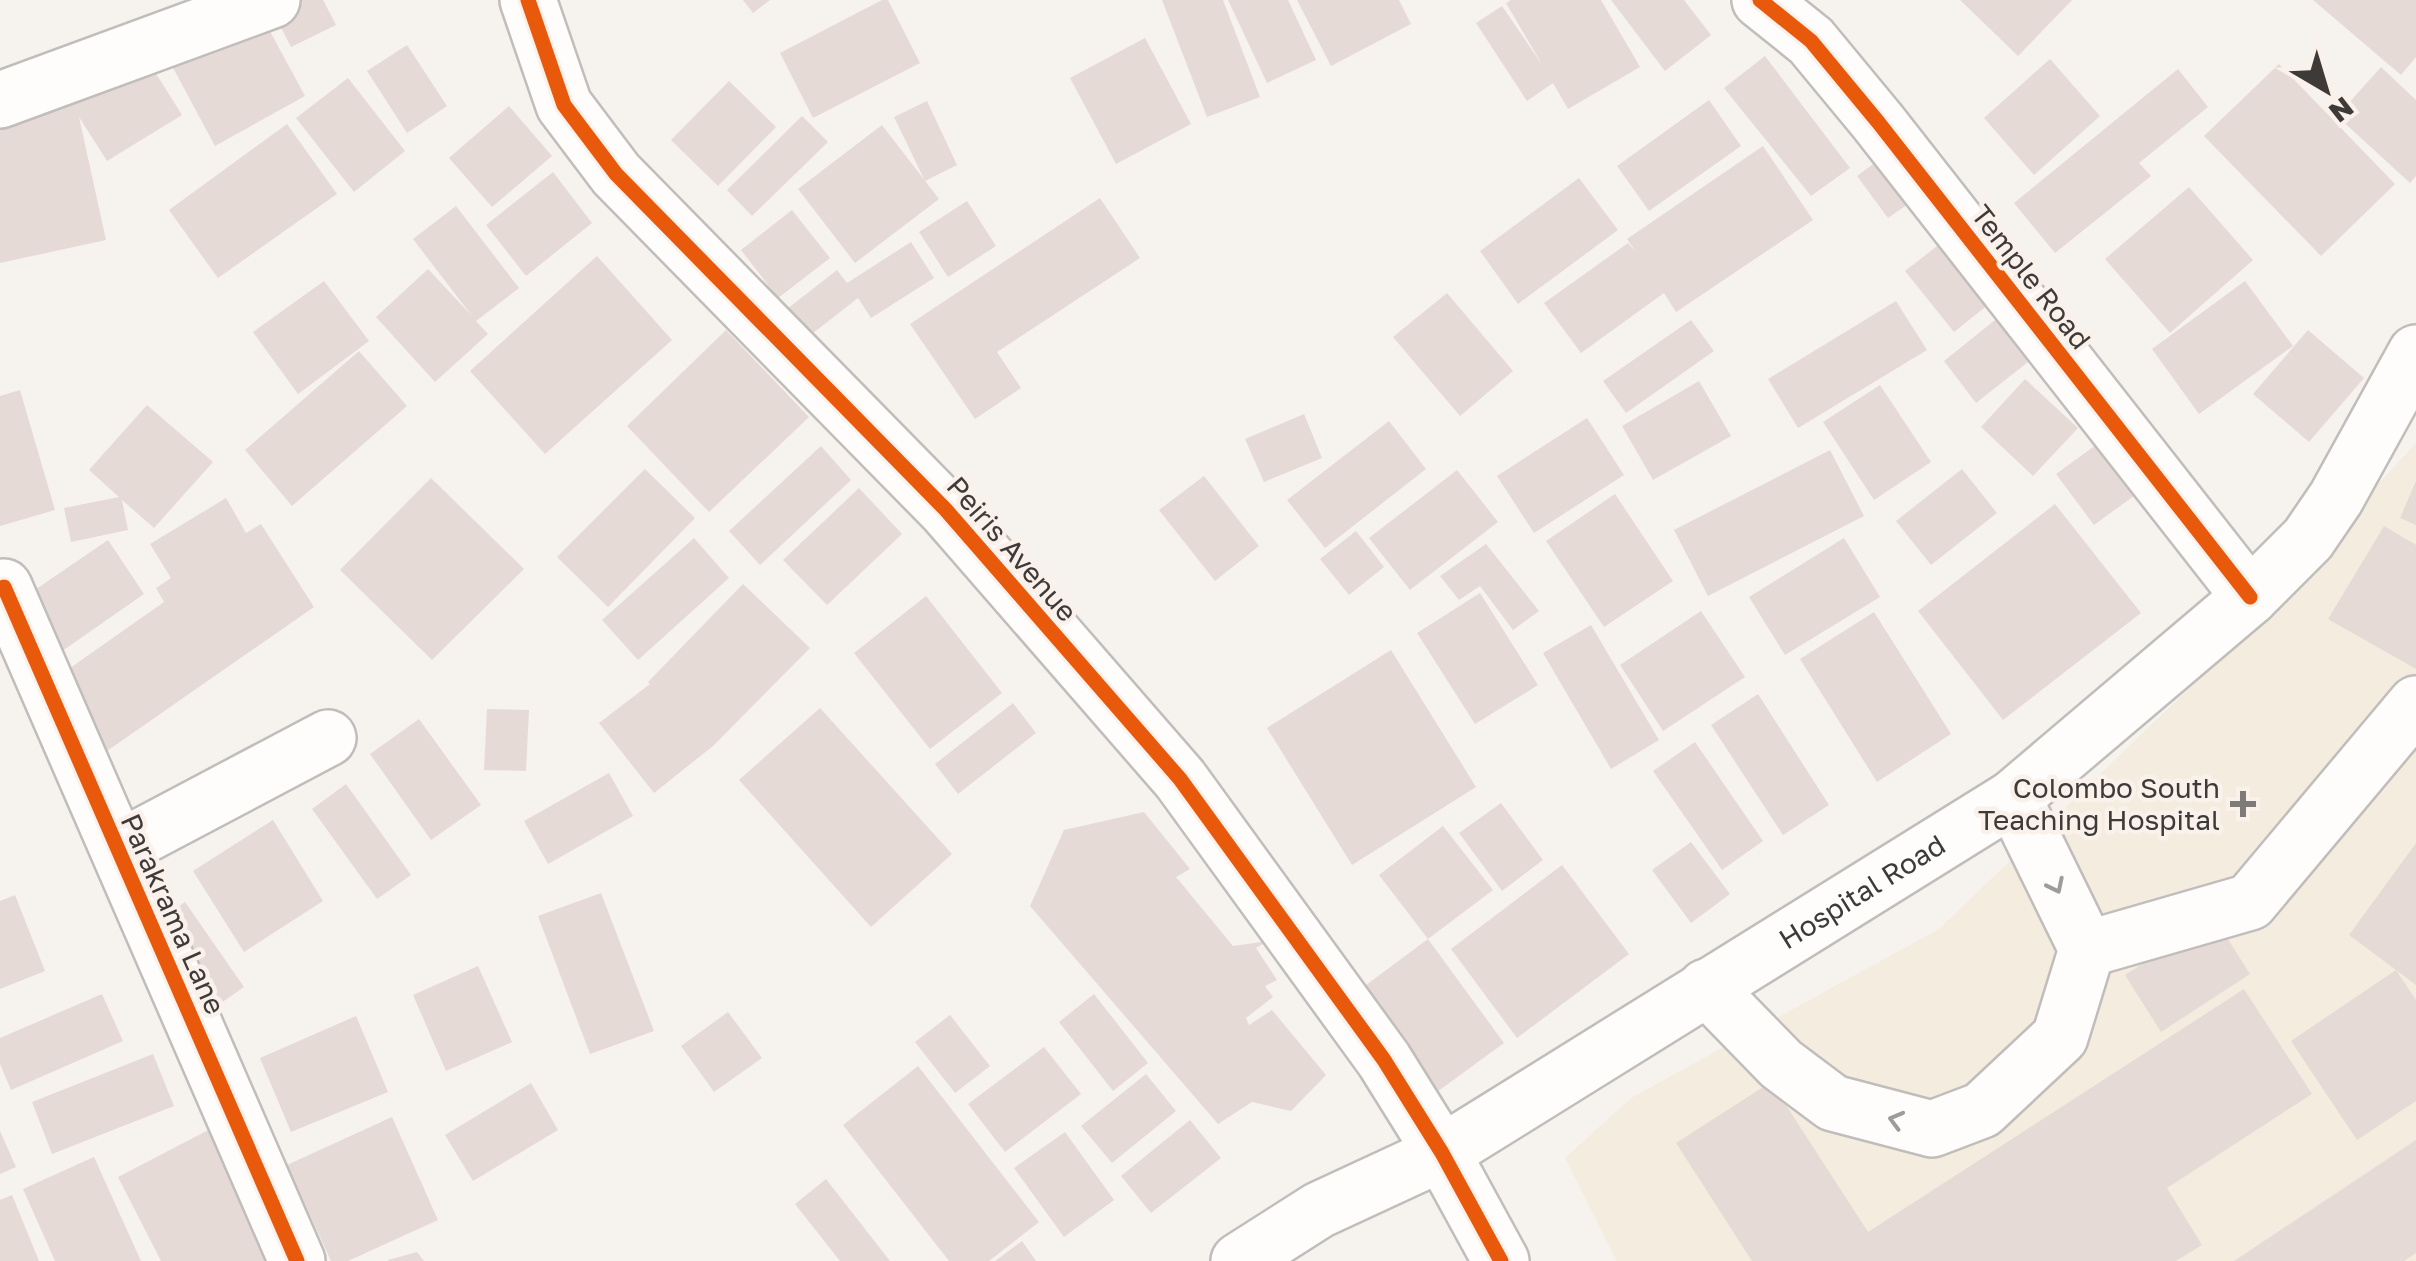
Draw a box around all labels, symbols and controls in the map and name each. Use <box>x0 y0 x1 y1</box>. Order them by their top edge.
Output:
north arrow <box>2276 40 2376 140</box>
text: N <box>2323 91 2360 130</box>
street label: Temple Road <box>1965 198 2098 355</box>
street label: Peiris Avenue <box>941 470 1084 628</box>
place label: Colombo South Teaching Hospital <box>1978 771 2220 836</box>
marker: Colombo South Teaching Hospital <box>2230 791 2256 817</box>
street label: Parakrama Lane <box>115 809 232 1019</box>
street label: Hospital Road <box>1773 827 1951 955</box>
one-way arrow <box>2044 875 2064 893</box>
one-way arrow <box>1888 1110 1905 1131</box>

